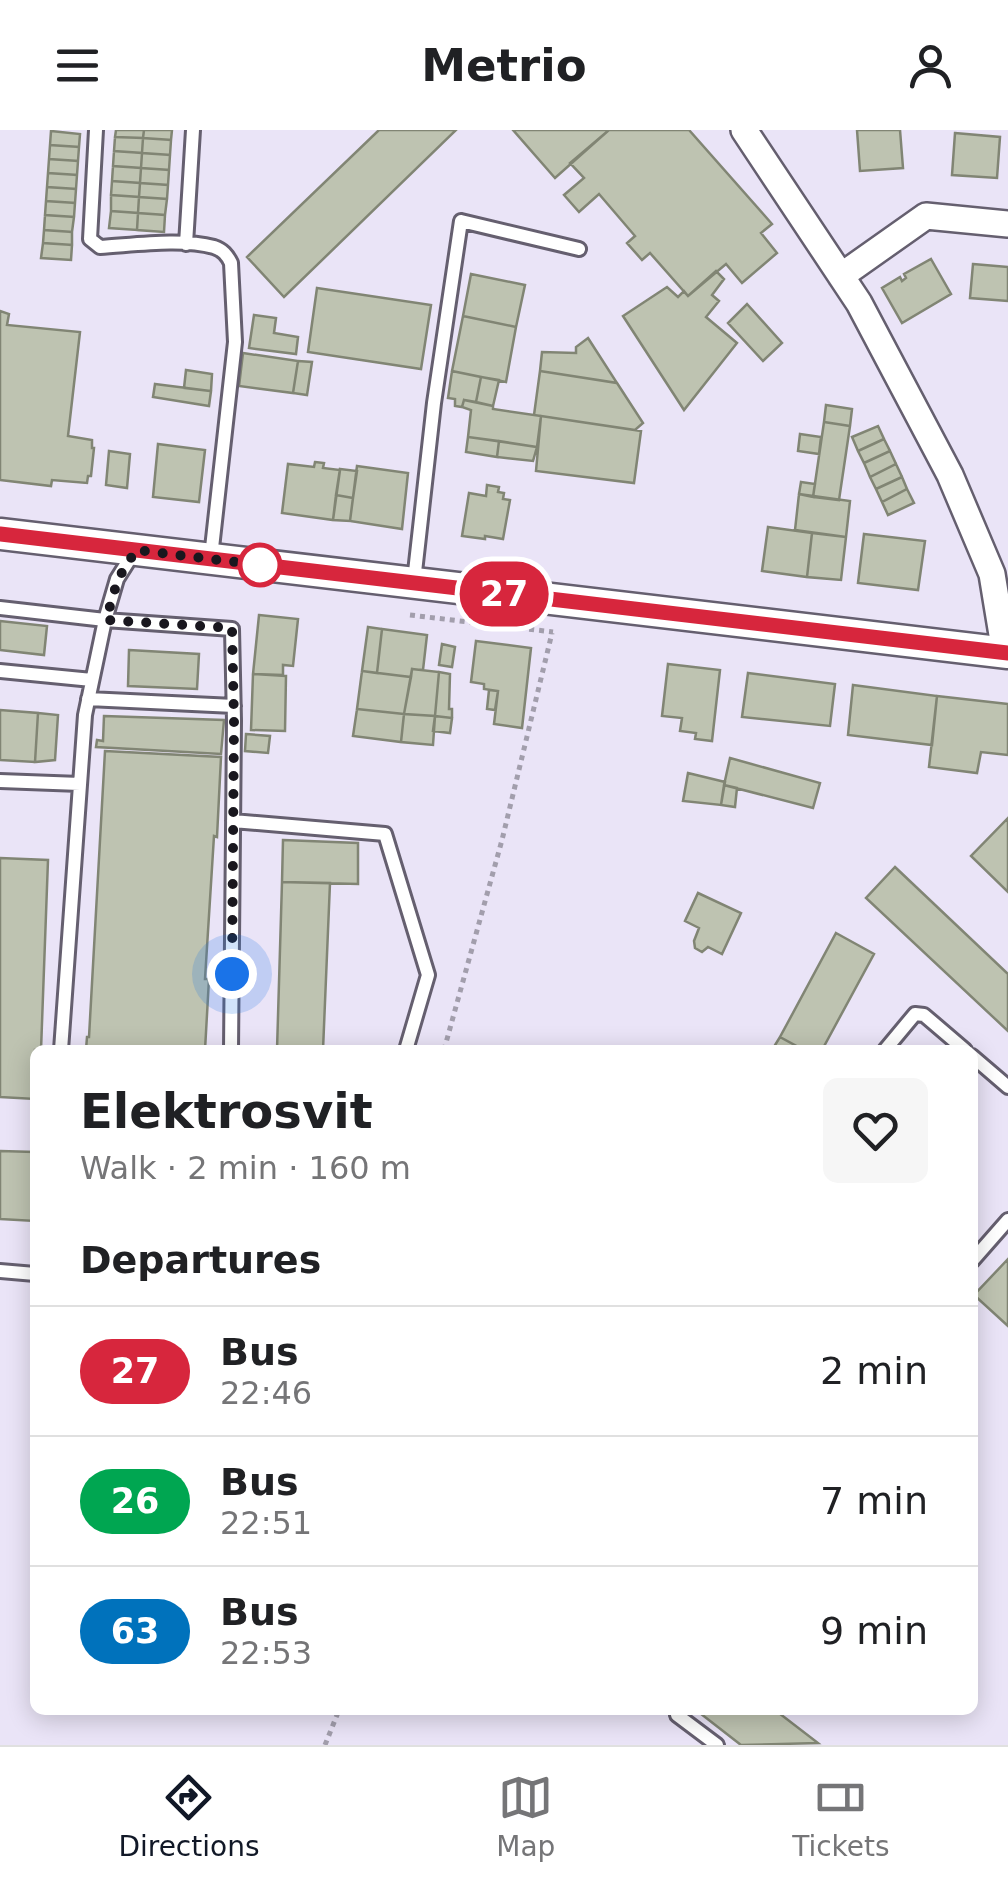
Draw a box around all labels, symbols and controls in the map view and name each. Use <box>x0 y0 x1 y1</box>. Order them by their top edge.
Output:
icon: menu <box>50 38 105 93</box>
icon: person <box>903 38 958 93</box>
text: Metrio <box>421 39 587 92</box>
unlabelled marker <box>239 544 281 586</box>
line badge: 27 <box>459 562 549 626</box>
text: 27 <box>480 574 528 614</box>
your location <box>207 949 257 999</box>
button: heart <box>823 1078 928 1183</box>
text: Elektrosvit <box>80 1083 373 1139</box>
text: Walk · 2 min · 160 m <box>80 1149 411 1187</box>
text: Departures <box>80 1238 321 1282</box>
text: Bus <box>220 1330 299 1374</box>
text: 2 min <box>820 1349 928 1393</box>
text: 27 <box>111 1351 159 1391</box>
text: 22:46 <box>220 1374 312 1412</box>
text: Bus <box>220 1460 299 1504</box>
text: 7 min <box>820 1479 928 1523</box>
text: 26 <box>111 1481 159 1521</box>
text: 22:51 <box>220 1504 312 1542</box>
text: Bus <box>220 1590 299 1634</box>
text: 9 min <box>820 1609 928 1653</box>
text: 63 <box>111 1611 159 1651</box>
text: 22:53 <box>220 1634 312 1672</box>
tab: Directions <box>118 1770 259 1863</box>
tab: Map <box>496 1770 555 1863</box>
tab: Tickets <box>792 1770 890 1863</box>

